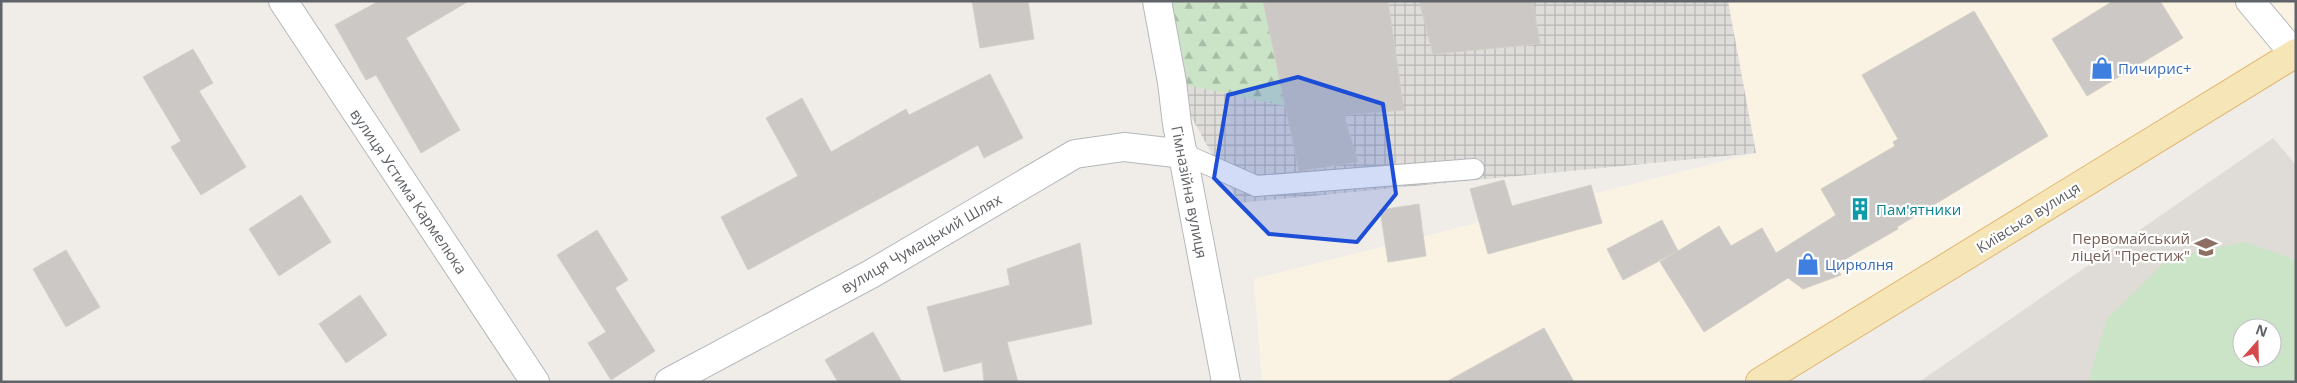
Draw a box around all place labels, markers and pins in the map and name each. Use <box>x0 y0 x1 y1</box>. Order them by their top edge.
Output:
shop icon: Пичирис+ <box>2089 55 2115 81</box>
place label: Пичирис+ <box>2118 58 2192 78</box>
building icon: Пам'ятники <box>1847 196 1873 222</box>
place label: Пам'ятники <box>1876 199 1961 219</box>
place label: Первомайський ліцей "Престиж" <box>2071 228 2190 265</box>
school or university icon: Первомайський ліцей "Престиж" <box>2193 234 2219 260</box>
shop icon: Цирюлня <box>1795 251 1821 277</box>
place label: Цирюлня <box>1825 254 1894 274</box>

